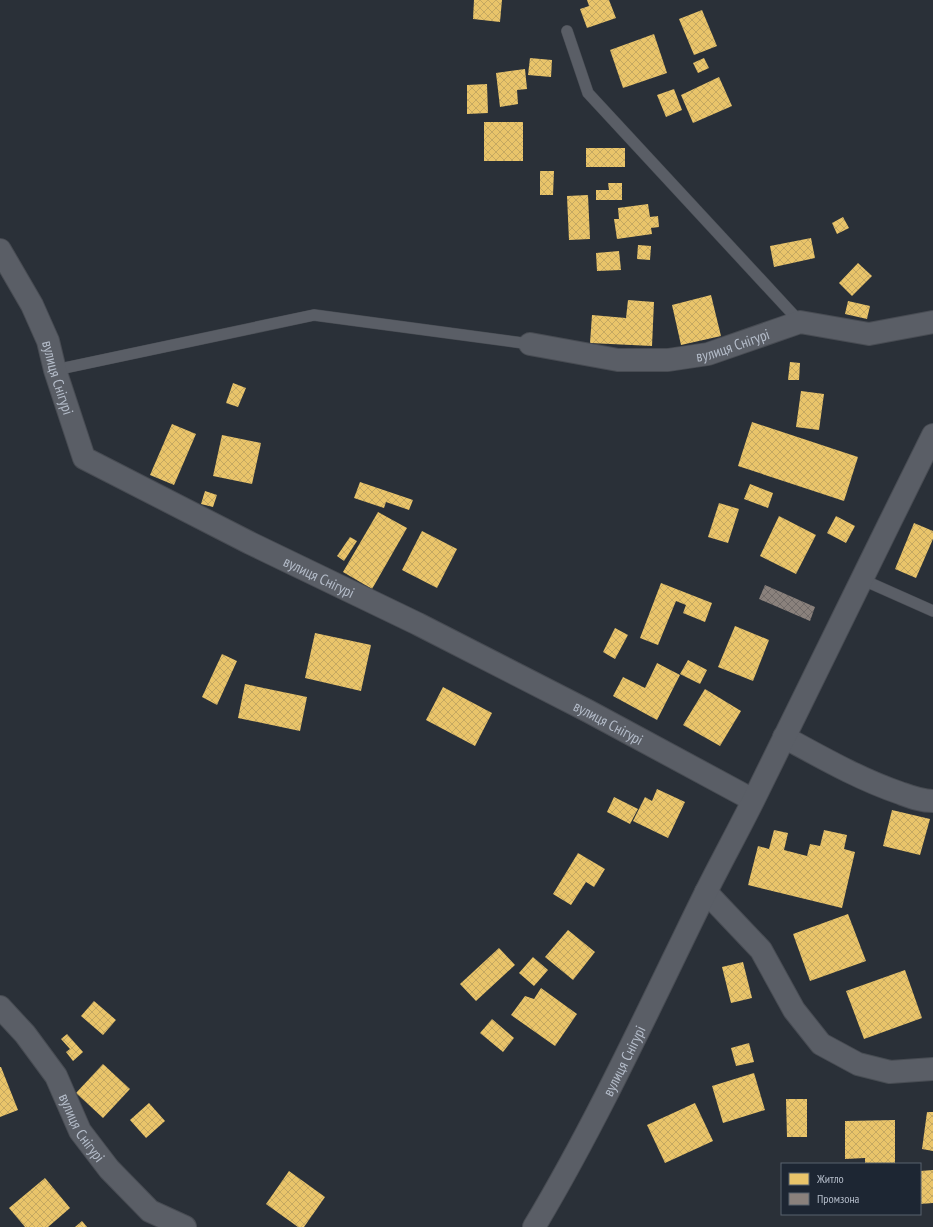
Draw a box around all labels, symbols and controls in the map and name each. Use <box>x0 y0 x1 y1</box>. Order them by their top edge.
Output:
street label: вулиця Снігурі <box>695 324 772 365</box>
street label: вулиця Снігурі <box>39 339 79 417</box>
street label: вулиця Снігурі <box>281 551 358 602</box>
street label: вулиця Снігурі <box>571 696 647 749</box>
street label: вулиця Снігурі <box>598 1022 649 1099</box>
street label: вулиця Снігурі <box>55 1090 110 1166</box>
legend <box>781 1163 921 1215</box>
text: Житло <box>816 1171 844 1186</box>
text: Промзона <box>817 1191 860 1206</box>

